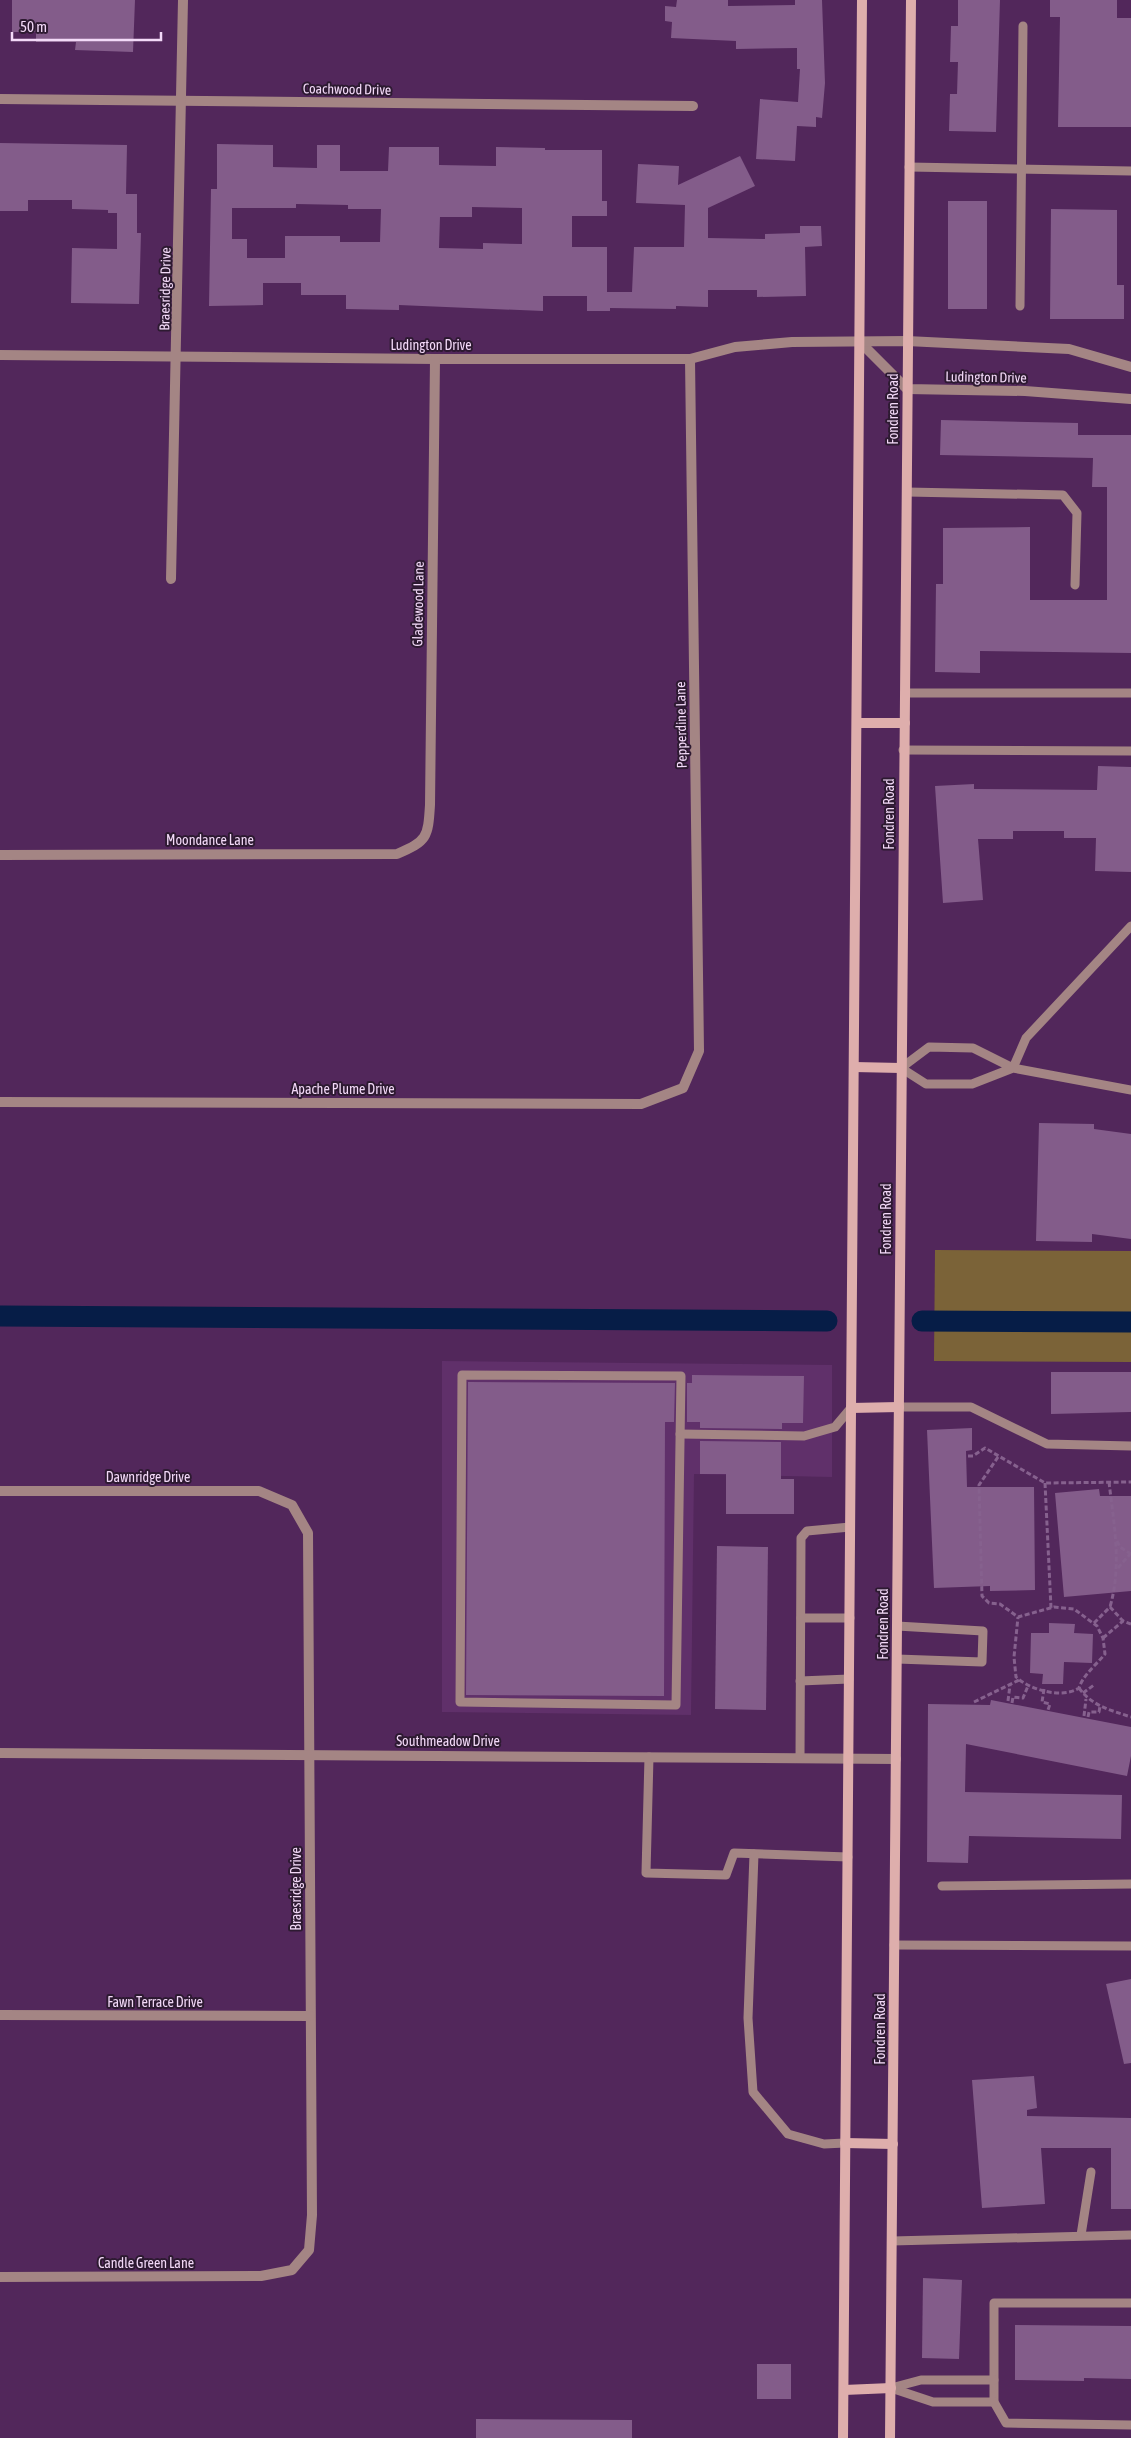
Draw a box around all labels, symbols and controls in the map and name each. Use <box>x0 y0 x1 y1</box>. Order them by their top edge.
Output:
scale bar <box>12 10 161 42</box>
text: 50 m <box>20 18 47 35</box>
street label: Coachwood Drive <box>303 80 391 98</box>
street label: Braesridge Drive <box>156 247 174 331</box>
street label: Ludington Drive <box>390 337 472 353</box>
street label: Ludington Drive <box>945 368 1027 386</box>
street label: Fondren Road <box>885 373 901 445</box>
street label: Gladewood Lane <box>409 561 427 647</box>
street label: Pepperdine Lane <box>672 681 690 769</box>
street label: Fondren Road <box>881 778 897 850</box>
street label: Moondance Lane <box>166 832 254 848</box>
street label: Apache Plume Drive <box>291 1081 395 1097</box>
street label: Fondren Road <box>878 1183 894 1255</box>
street label: Dawnridge Drive <box>106 1469 190 1485</box>
street label: Fondren Road <box>875 1588 891 1660</box>
street label: Southmeadow Drive <box>396 1733 500 1749</box>
street label: Braesridge Drive <box>288 1847 304 1931</box>
street label: Fondren Road <box>872 1993 888 2065</box>
street label: Fawn Terrace Drive <box>107 1994 203 2010</box>
street label: Candle Green Lane <box>98 2255 194 2271</box>

